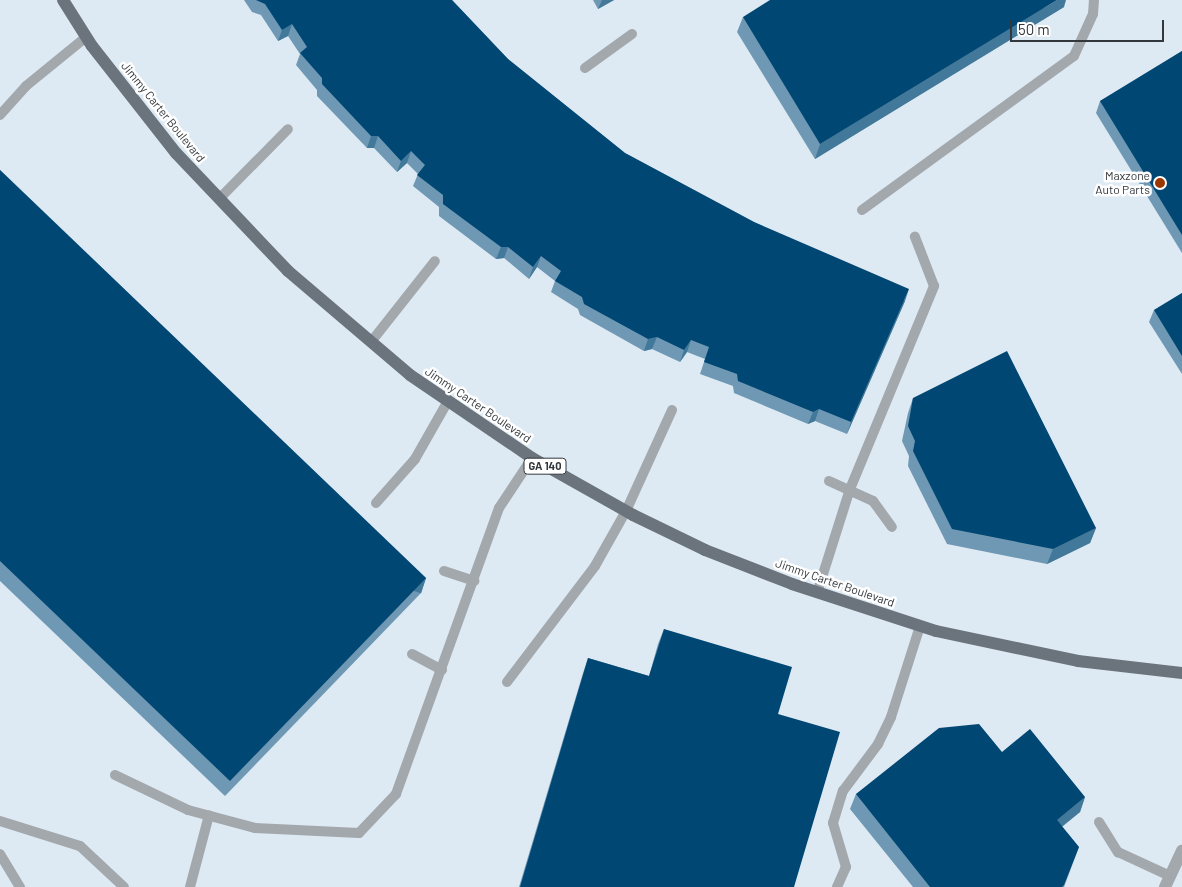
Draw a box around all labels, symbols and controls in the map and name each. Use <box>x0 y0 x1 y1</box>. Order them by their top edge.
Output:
scale bar <box>1012 10 1166 42</box>
text: 50 m <box>1018 20 1050 38</box>
street label: Jimmy Carter Boulevard <box>118 59 208 165</box>
place label: Maxzone Auto Parts <box>1095 169 1150 197</box>
marker: Maxzone Auto Parts <box>1154 177 1166 189</box>
street label: Jimmy Carter Boulevard <box>422 364 534 446</box>
road number: GA 140 <box>522 458 568 474</box>
street label: Jimmy Carter Boulevard <box>774 556 896 610</box>

